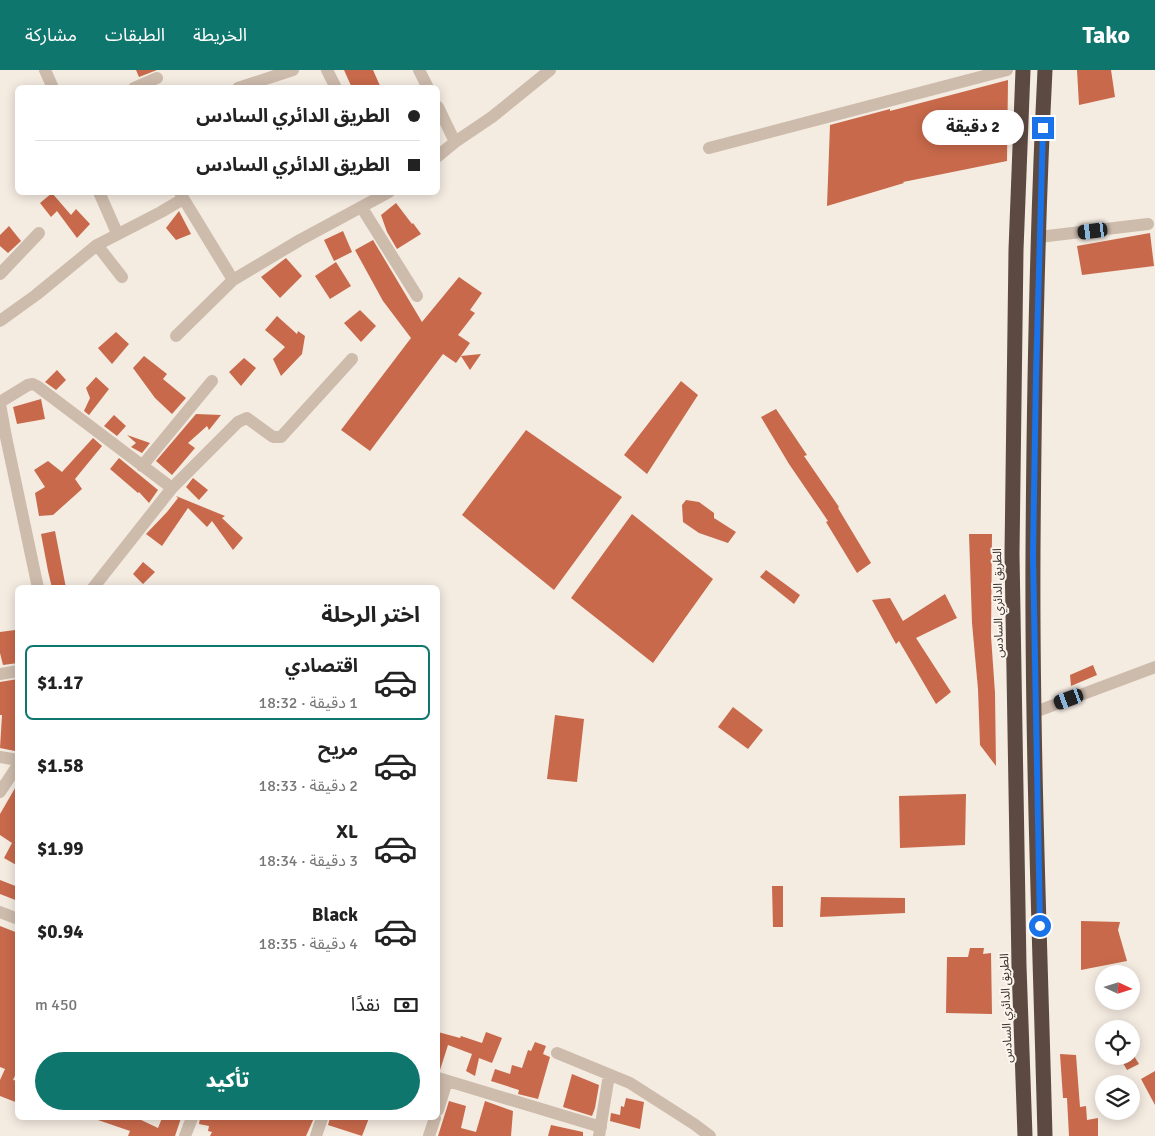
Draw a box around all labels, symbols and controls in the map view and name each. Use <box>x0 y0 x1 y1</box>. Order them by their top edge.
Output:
text: Tako <box>1082 20 1130 50</box>
text: مشاركة <box>25 24 77 46</box>
text: الطبقات <box>105 24 165 46</box>
text: الخريطة <box>193 24 247 46</box>
text: الطريق الدائري السادس <box>196 104 390 128</box>
callout: 2 دقيقة <box>923 110 1026 146</box>
text: 2 دقيقة <box>946 117 1000 137</box>
route end <box>1032 117 1054 139</box>
text: الطريق الدائري السادس <box>196 153 390 177</box>
car <box>1077 222 1108 240</box>
street label: الطريق الدائري السادس <box>990 548 1009 658</box>
text: اختر الرحلة <box>321 601 420 628</box>
text: اقتصادي <box>285 654 358 678</box>
icon: car <box>373 660 418 705</box>
text: $1.17 <box>37 671 83 695</box>
car <box>1052 687 1085 711</box>
text: 1 دقيقة · 18:32 <box>259 693 358 713</box>
text: مريح <box>318 737 358 761</box>
icon: car <box>373 743 418 788</box>
text: $1.58 <box>37 754 83 778</box>
text: 2 دقيقة · 18:33 <box>259 776 358 796</box>
text: XL <box>336 820 358 844</box>
icon: car <box>373 826 418 871</box>
text: $1.99 <box>37 837 83 861</box>
text: 3 دقيقة · 18:34 <box>259 851 358 871</box>
text: Black <box>312 903 358 927</box>
icon: car <box>373 909 418 954</box>
route start <box>1029 915 1051 937</box>
text: $0.94 <box>37 920 83 944</box>
text: 4 دقيقة · 18:35 <box>259 934 358 954</box>
street label: الطريق الدائري السادس <box>997 953 1018 1063</box>
north arrow <box>1095 965 1140 1010</box>
map controls <box>1095 965 1140 1120</box>
icon: cash <box>392 991 420 1019</box>
text: نقدًا <box>351 993 380 1017</box>
text: 450 m <box>35 995 77 1015</box>
button: locate <box>1095 1020 1140 1065</box>
button: تأكيد <box>35 1052 420 1110</box>
button: layers <box>1095 1075 1140 1120</box>

